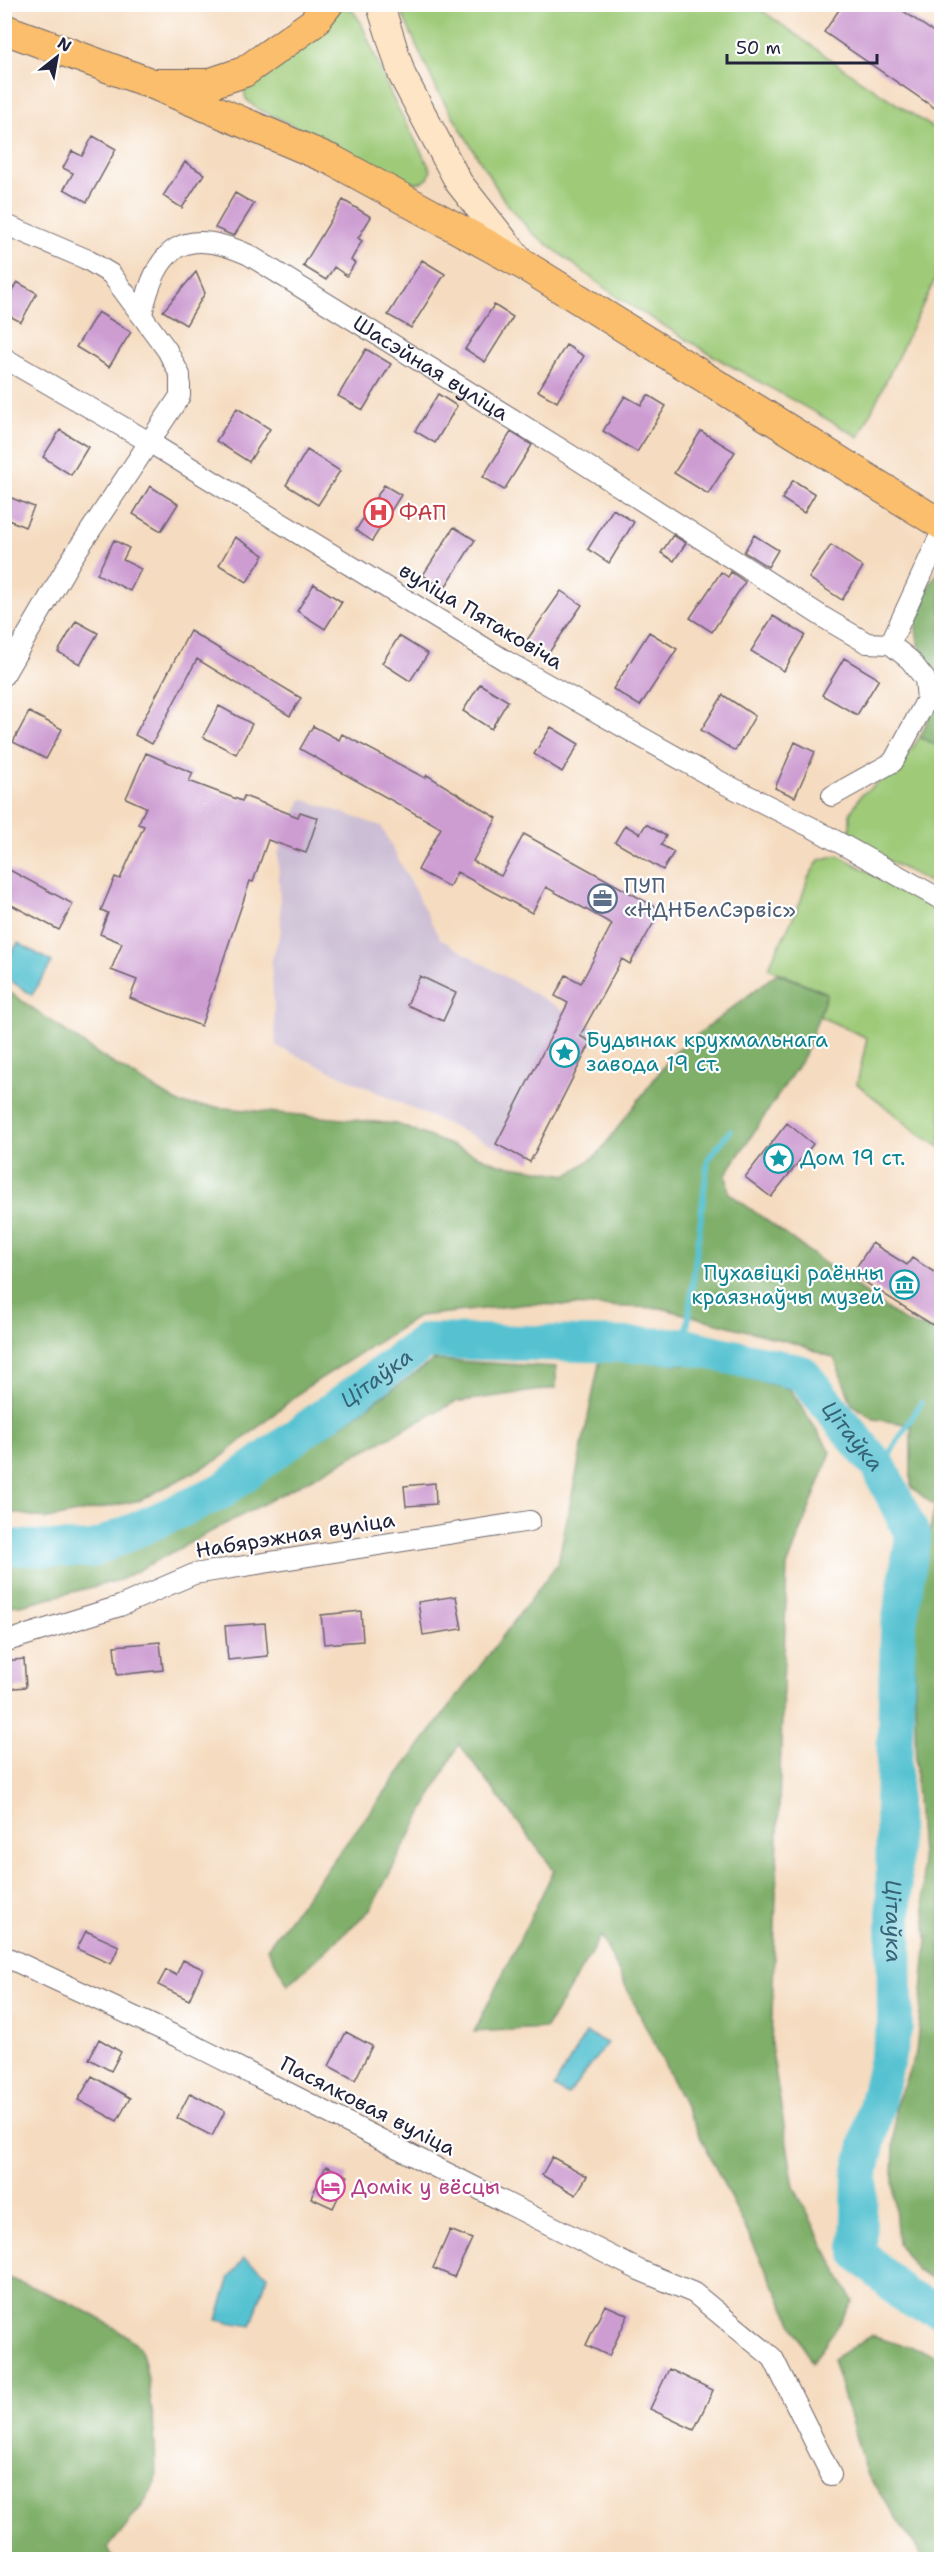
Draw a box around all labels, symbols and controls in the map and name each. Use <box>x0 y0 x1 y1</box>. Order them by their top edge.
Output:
north arrow <box>27 27 87 87</box>
scale bar <box>727 27 877 65</box>
text: N <box>54 32 75 57</box>
text: 50 m <box>736 36 781 60</box>
street label: Шасэйная вуліца <box>347 309 514 427</box>
hospital icon: ФАП <box>362 497 394 529</box>
place label: ФАП <box>399 499 446 527</box>
street label: вуліца Пятаковіча <box>394 556 568 676</box>
place label: ПУП «НДНБелСэрвіс» <box>624 872 796 924</box>
office icon: ПУП «НДНБелСэрвіс» <box>587 882 619 914</box>
place label: Будынак крухмальнага завода 19 ст. <box>586 1026 828 1078</box>
place icon: Будынак крухмальнага завода 19 ст. <box>549 1036 581 1068</box>
place icon: Дом 19 ст. <box>763 1142 795 1174</box>
place label: Дом 19 ст. <box>800 1144 905 1172</box>
place label: Пухавіцкі раённы краязнаўчы музей <box>691 1259 884 1311</box>
museum icon: Пухавіцкі раённы краязнаўчы музей <box>889 1269 921 1301</box>
water label: Цітаўка <box>334 1342 418 1414</box>
water label: Цітаўка <box>815 1395 890 1478</box>
street label: Набярэжная вуліца <box>193 1505 397 1565</box>
water label: Цітаўка <box>879 1880 908 1963</box>
street label: Пасялковая вуліца <box>276 2050 460 2162</box>
hotel icon: Домік у вёсцы <box>314 2171 346 2203</box>
place label: Домік у вёсцы <box>351 2173 500 2201</box>

